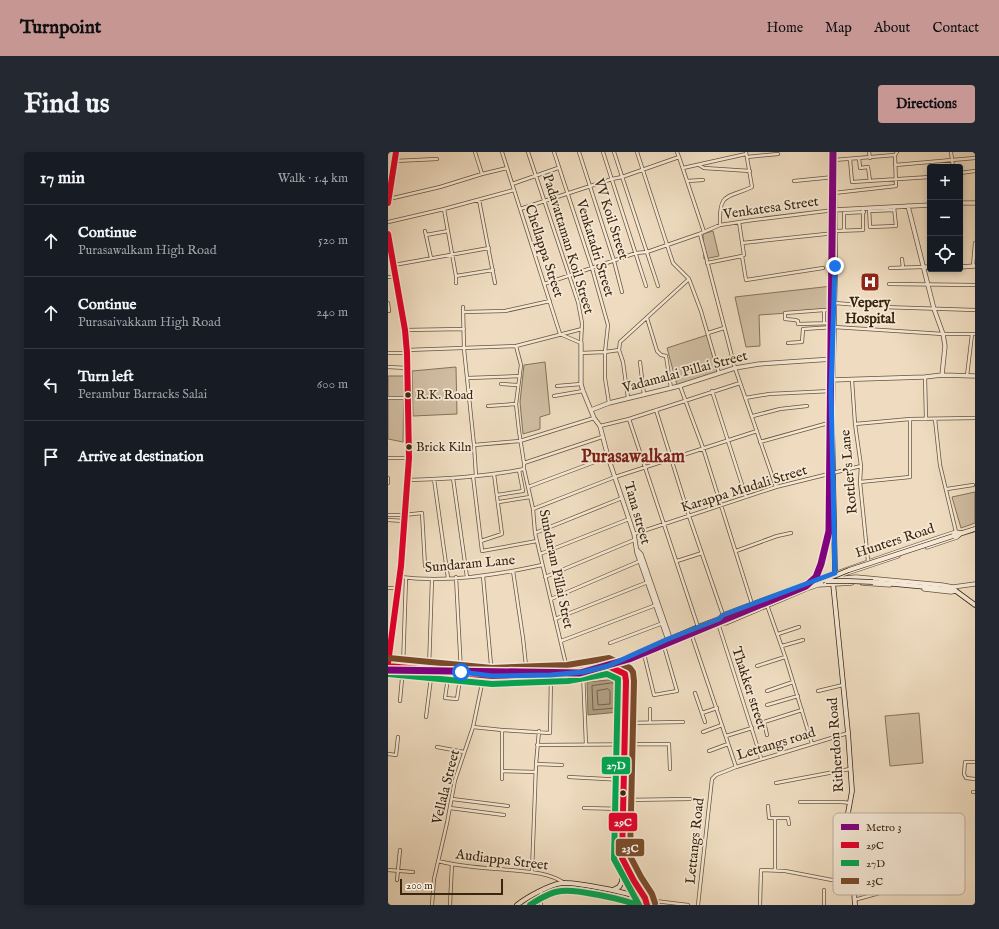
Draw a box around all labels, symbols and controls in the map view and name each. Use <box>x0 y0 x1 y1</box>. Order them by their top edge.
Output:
text: Turnpoint <box>20 16 101 40</box>
text: Home <box>767 19 803 37</box>
text: Map <box>825 19 852 37</box>
text: About <box>874 19 910 37</box>
text: Contact <box>932 19 979 37</box>
button: Directions <box>878 85 975 123</box>
text: Find us <box>24 87 110 122</box>
map controls <box>927 164 963 272</box>
button: + <box>927 164 963 200</box>
text: 17 min <box>40 168 85 189</box>
text: Walk · 1.4 km <box>278 170 348 187</box>
street label: Padavattaman Koil Street <box>538 172 598 316</box>
street label: VV Koil Street <box>589 175 633 262</box>
street label: Venkatesa Street <box>721 192 820 224</box>
street label: Venkatadri Street <box>571 196 618 299</box>
button: − <box>927 200 963 236</box>
street label: Chellappa Street <box>521 202 568 300</box>
text: Continue <box>78 223 136 242</box>
icon: ahead <box>40 230 62 252</box>
text: 520 m <box>318 232 348 249</box>
button: locate <box>927 236 963 272</box>
text: Purasawalkam High Road <box>78 242 217 259</box>
route end <box>826 257 844 275</box>
hospital icon: Vepery Hospital <box>859 271 881 293</box>
place label: Vepery Hospital <box>845 294 896 328</box>
text: Continue <box>78 295 136 314</box>
icon: ahead <box>40 302 62 324</box>
text: 240 m <box>316 304 348 321</box>
text: Purasaivakkam High Road <box>78 314 221 331</box>
street label: Vadamalai Pillai Street <box>620 347 750 398</box>
text: Turn left <box>78 367 134 386</box>
icon: left <box>40 374 62 396</box>
text: 600 m <box>317 376 348 393</box>
text: Perambur Barracks Salai <box>78 386 207 403</box>
place label: R.K. Road <box>416 387 473 404</box>
marker: R.K. Road <box>403 390 413 400</box>
street label: Rottler's Lane <box>836 428 862 515</box>
place label: Brick Kiln <box>416 439 472 456</box>
marker: Brick Kiln <box>404 442 414 452</box>
icon: arrive <box>40 446 62 468</box>
district label: Purasawalkam <box>581 446 685 469</box>
text: Arrive at destination <box>78 447 204 466</box>
street label: Karappa Mudali Street <box>679 461 809 517</box>
street label: Tana street <box>619 480 655 547</box>
street label: Sundaram Pillai Stret <box>535 508 577 630</box>
street label: Hunters Road <box>853 520 938 562</box>
street label: Sundaram Lane <box>424 551 516 577</box>
street label: Thakker street <box>727 644 771 732</box>
route start <box>452 663 470 681</box>
street label: Ritherdon Road <box>824 696 848 793</box>
street label: Lettangs road <box>734 723 818 765</box>
street label: Vellala Street <box>428 748 464 827</box>
line badge: 27D <box>601 756 631 775</box>
text: 27D <box>606 759 626 773</box>
unlabelled marker <box>618 788 628 798</box>
street label: Lettangs Road <box>682 796 709 885</box>
line badge: 29C <box>608 812 638 832</box>
legend <box>833 813 965 895</box>
text: 29C <box>614 816 632 830</box>
text: Metro 3 <box>866 821 902 835</box>
line badge: 23C <box>615 838 645 857</box>
text: 29C <box>866 839 884 853</box>
text: 23C <box>621 842 639 856</box>
street label: Audiappa Street <box>454 845 549 875</box>
text: 27D <box>866 857 885 871</box>
text: 23C <box>866 875 883 889</box>
scale bar <box>400 877 503 896</box>
text: 200 m <box>406 879 433 893</box>

